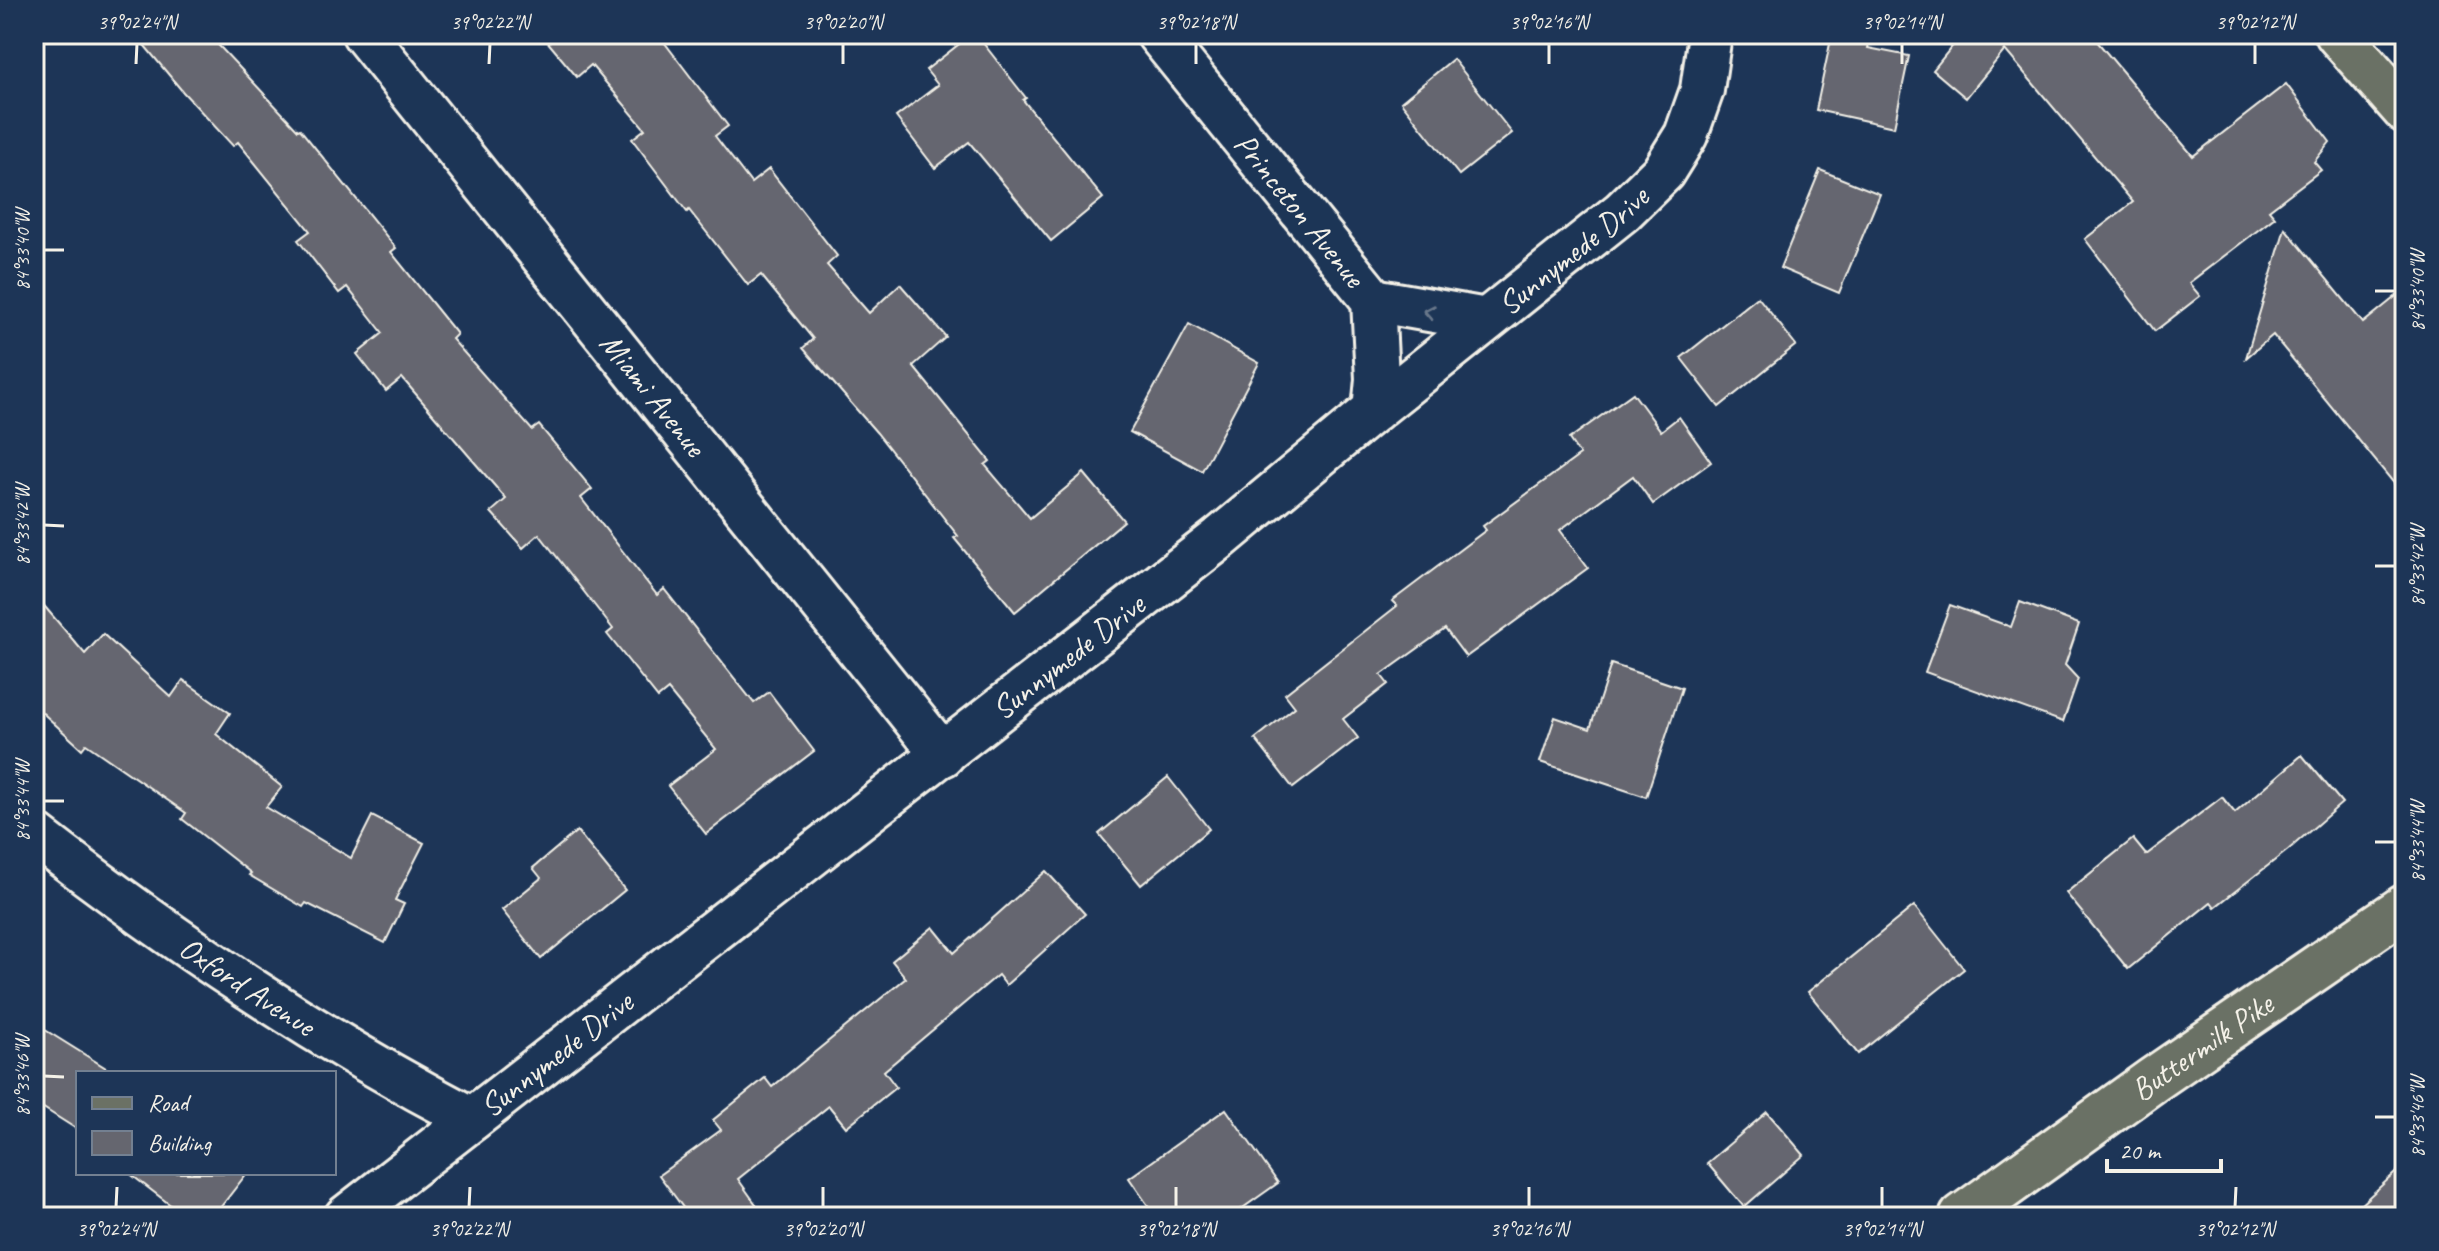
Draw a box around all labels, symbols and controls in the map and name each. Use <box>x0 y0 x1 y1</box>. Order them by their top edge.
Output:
text: 39°02'24"N <box>98 10 179 35</box>
text: 39°02'22"N <box>451 10 532 35</box>
text: 39°02'20"N <box>804 10 885 35</box>
text: 39°02'18"N <box>1157 10 1238 35</box>
text: 39°02'16"N <box>1510 10 1591 35</box>
text: 39°02'14"N <box>1863 10 1944 35</box>
text: 39°02'12"N <box>2216 10 2297 35</box>
street label: Princeton Avenue <box>1225 124 1376 297</box>
street label: Sunnymede Drive <box>1489 175 1659 324</box>
text: 84°33'40"W <box>10 206 35 291</box>
text: 84°33'40"W <box>2405 247 2430 332</box>
one-way arrow <box>1423 304 1436 321</box>
street label: Miami Avenue <box>591 324 717 467</box>
text: 84°33'42"W <box>10 481 35 566</box>
text: 84°33'42"W <box>2405 522 2430 607</box>
street label: Sunnymede Drive <box>983 582 1155 729</box>
text: 84°33'44"W <box>10 757 35 842</box>
text: 84°33'44"W <box>2405 798 2430 883</box>
street label: Oxford Avenue <box>172 927 325 1047</box>
street label: Sunnymede Drive <box>471 980 643 1126</box>
street label: Buttermilk Pike <box>2122 982 2283 1110</box>
text: 84°33'46"W <box>10 1032 35 1117</box>
legend <box>76 1071 336 1175</box>
text: 84°33'46"W <box>2405 1073 2430 1158</box>
text: Road <box>148 1088 192 1118</box>
scale bar <box>2107 1123 2221 1173</box>
text: Building <box>148 1128 213 1158</box>
text: 20 m <box>2119 1136 2162 1166</box>
text: 39°02'24"N <box>77 1217 158 1242</box>
text: 39°02'22"N <box>430 1217 511 1242</box>
text: 39°02'20"N <box>784 1217 865 1242</box>
text: 39°02'18"N <box>1137 1217 1218 1242</box>
text: 39°02'16"N <box>1490 1217 1571 1242</box>
text: 39°02'14"N <box>1843 1217 1924 1242</box>
text: 39°02'12"N <box>2196 1217 2277 1242</box>

